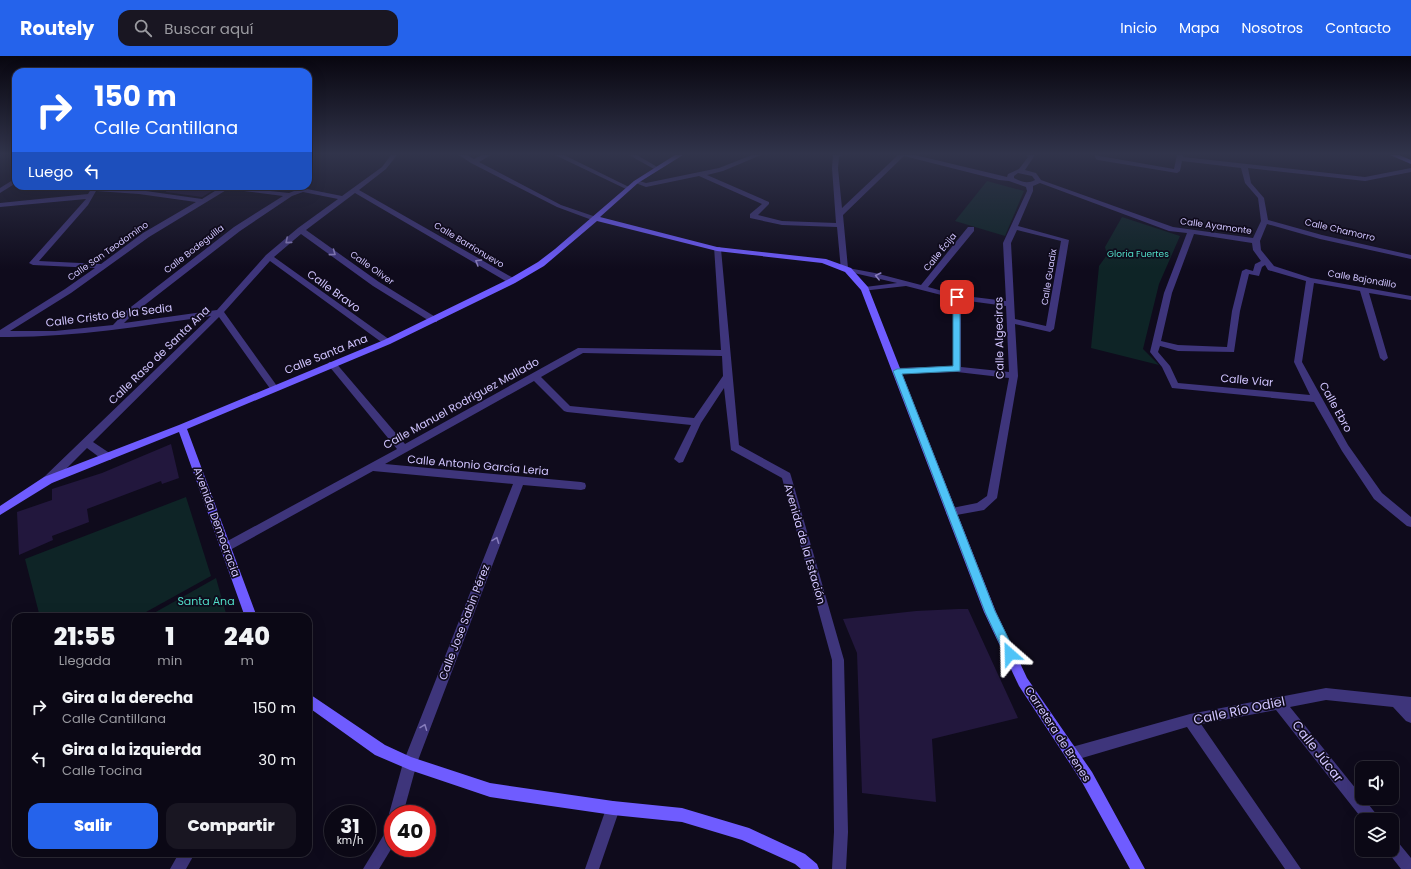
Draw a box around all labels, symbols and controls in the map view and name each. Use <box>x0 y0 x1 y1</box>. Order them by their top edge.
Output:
search box <box>118 10 398 46</box>
text: Routely <box>20 15 94 42</box>
icon: search <box>132 17 154 39</box>
text: Buscar aquí <box>164 18 253 39</box>
text: Inicio <box>1120 18 1157 38</box>
text: Mapa <box>1179 18 1220 38</box>
text: Nosotros <box>1242 18 1303 38</box>
text: Contacto <box>1325 18 1391 38</box>
text: 150 m <box>94 77 177 116</box>
icon: right <box>28 84 80 136</box>
text: Calle Cantillana <box>94 115 238 140</box>
icon: left <box>81 160 103 182</box>
text: Luego <box>28 161 73 182</box>
street label: Calle Ayamonte <box>1179 215 1253 237</box>
street label: Calle Chamorro <box>1304 216 1377 244</box>
street label: Calle San Teodomino <box>65 218 151 283</box>
street label: Calle Barrionuevo <box>432 219 506 271</box>
street label: Calle Bodeguilla <box>162 222 226 276</box>
street label: Calle Écija <box>921 230 959 274</box>
one-way arrow <box>285 237 293 244</box>
street label: Calle Guadix <box>1039 247 1059 306</box>
one-way arrow <box>329 248 336 256</box>
street label: Calle Oliver <box>348 248 397 288</box>
park label: Gloria Fuertes <box>1107 248 1169 260</box>
one-way arrow <box>475 259 482 266</box>
street label: Calle Bravo <box>304 266 364 316</box>
street label: Calle Bajondillo <box>1327 267 1397 291</box>
one-way arrow <box>875 272 882 281</box>
pin <box>940 280 974 314</box>
icon: arrive <box>946 286 968 308</box>
street label: Calle Algeciras <box>990 297 1008 379</box>
street label: Calle Cristo de la Sedia <box>45 299 173 331</box>
street label: Calle Raso de Santa Ana <box>105 302 213 408</box>
street label: Calle Santa Ana <box>282 330 370 378</box>
street label: Calle Manuel Rodríguez Mallado <box>380 353 542 453</box>
street label: Calle Viar <box>1220 370 1274 390</box>
street label: Calle Ebro <box>1316 379 1356 435</box>
street label: Calle Antonio García Leria <box>407 451 549 479</box>
street label: Avenida Democracia <box>190 465 244 579</box>
street label: Avenida de la Estación <box>780 482 830 606</box>
one-way arrow <box>491 537 499 544</box>
street label: Calle Jose Sabin Pérez <box>435 562 493 682</box>
park label: Santa Ana <box>177 593 235 609</box>
text: 21:55 <box>54 620 115 653</box>
text: 1 <box>165 620 174 653</box>
text: 240 <box>224 620 270 653</box>
position arrow <box>989 633 1031 675</box>
text: Llegada <box>59 651 111 670</box>
text: min <box>157 651 182 670</box>
text: m <box>240 651 254 670</box>
street label: Carretera de Brenes <box>1021 683 1095 785</box>
text: Gira a la derecha <box>62 687 193 708</box>
street label: Calle Río Odiel <box>1192 692 1287 729</box>
icon: right <box>28 696 50 718</box>
text: 150 m <box>253 697 296 718</box>
text: Calle Cantillana <box>62 709 166 728</box>
street label: Calle Júcar <box>1287 716 1348 786</box>
one-way arrow <box>420 723 428 730</box>
text: Gira a la izquierda <box>62 739 201 760</box>
icon: left <box>28 748 50 770</box>
text: 30 m <box>258 749 296 770</box>
text: Calle Tocina <box>62 761 142 780</box>
map controls <box>1355 761 1399 857</box>
button: sound <box>1355 761 1399 805</box>
button: Salir <box>28 803 158 849</box>
button: Compartir <box>166 803 296 849</box>
speed limit sign: 40 <box>384 805 436 857</box>
text: 31 <box>340 812 360 840</box>
button: layers <box>1355 813 1399 857</box>
text: km/h <box>337 833 363 848</box>

